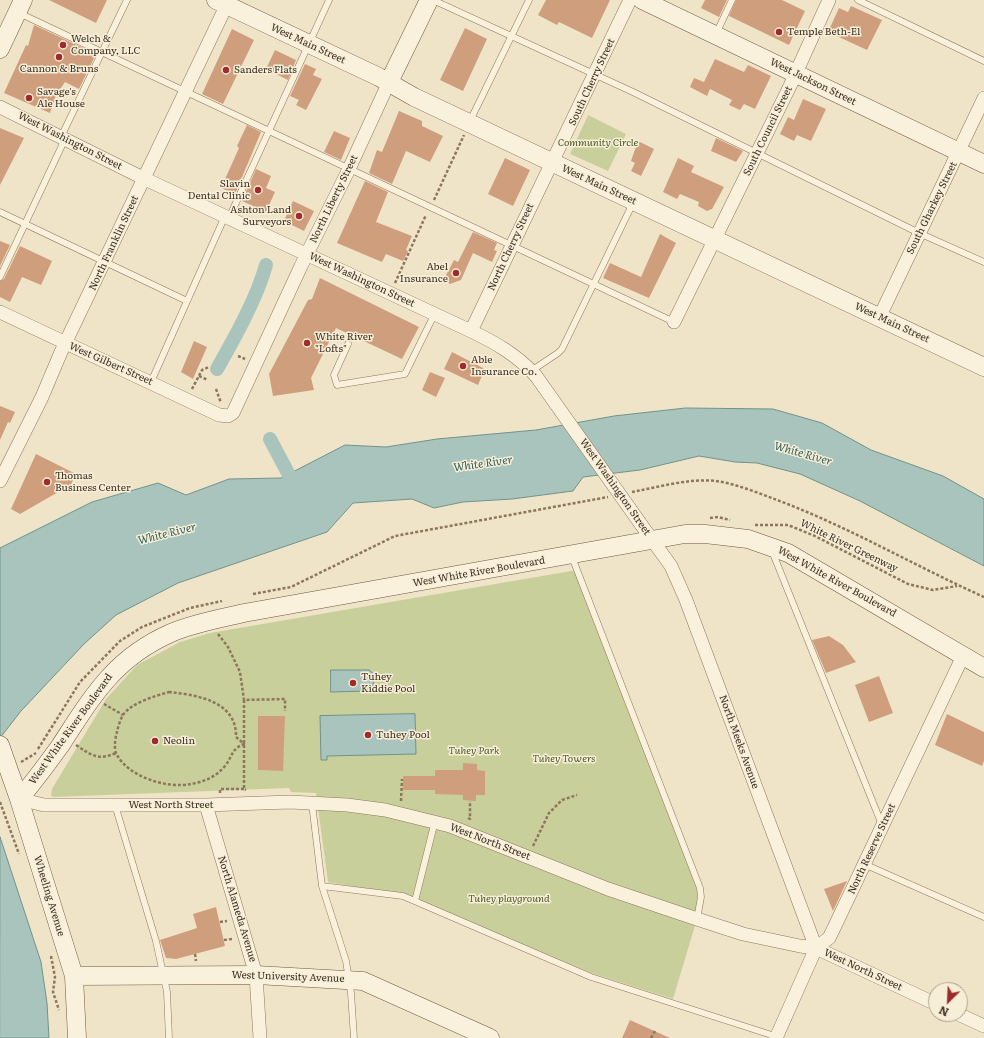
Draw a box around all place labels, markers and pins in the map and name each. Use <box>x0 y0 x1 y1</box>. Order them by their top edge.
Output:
place label: Temple Beth-El <box>787 26 860 38</box>
marker: Temple Beth-El <box>774 27 784 37</box>
place label: Welch & Company, LLC <box>71 33 141 56</box>
marker: Welch & Company, LLC <box>58 40 68 50</box>
marker: Cannon & Bruns <box>54 52 64 62</box>
place label: Cannon & Bruns <box>20 63 98 75</box>
place label: Sanders Flats <box>234 64 297 76</box>
marker: Sanders Flats <box>221 65 231 75</box>
place label: Savage's Ale House <box>37 86 85 110</box>
marker: Savage's Ale House <box>24 93 34 103</box>
place label: Slavin Dental Clinic <box>188 178 250 202</box>
marker: Slavin Dental Clinic <box>253 185 263 195</box>
place label: Ashton Land Surveyors <box>230 204 291 228</box>
marker: Ashton Land Surveyors <box>294 211 304 221</box>
place label: Abel Insurance <box>400 261 448 284</box>
marker: Abel Insurance <box>451 268 461 278</box>
place label: White River "Lofts" <box>315 331 373 354</box>
marker: White River "Lofts" <box>302 338 312 348</box>
place label: Able Insurance Co. <box>471 354 537 378</box>
marker: Able Insurance Co. <box>458 361 468 371</box>
place label: Thomas Business Center <box>55 470 131 494</box>
marker: Thomas Business Center <box>42 477 52 487</box>
place label: Tuhey Kiddie Pool <box>361 671 415 694</box>
marker: Tuhey Kiddie Pool <box>348 678 358 688</box>
place label: Tuhey Pool <box>376 729 430 741</box>
marker: Tuhey Pool <box>363 730 373 740</box>
place label: Neolin <box>163 735 195 747</box>
marker: Neolin <box>150 736 160 746</box>

